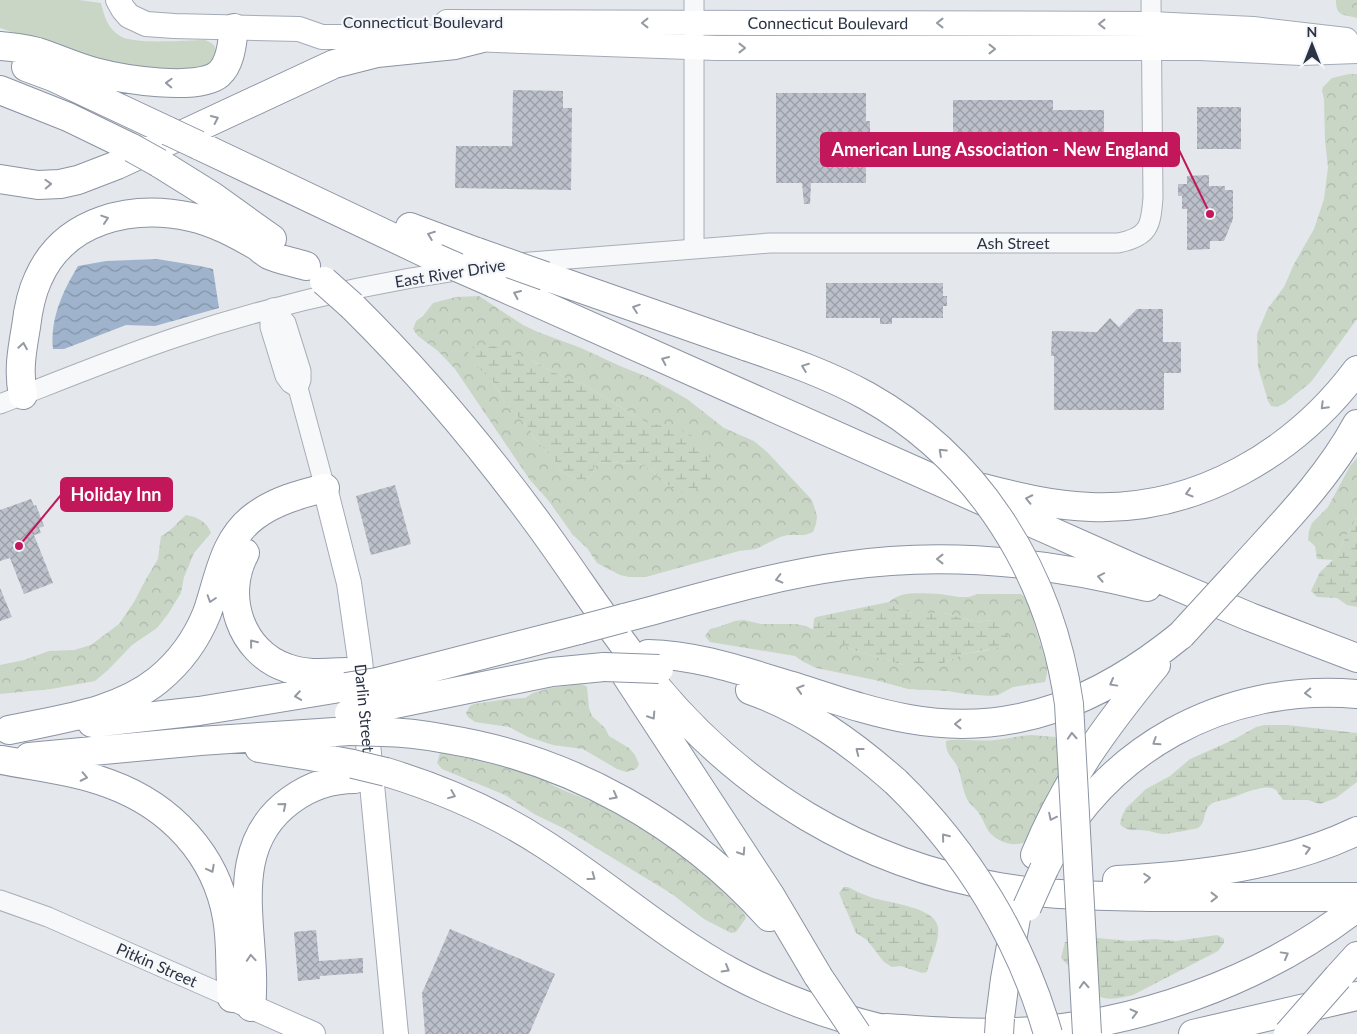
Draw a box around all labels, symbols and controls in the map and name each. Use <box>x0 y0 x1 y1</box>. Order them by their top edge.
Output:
street label: Connecticut Boulevard <box>343 12 503 31</box>
street label: Connecticut Boulevard <box>748 13 908 32</box>
one-way arrow <box>641 18 648 28</box>
one-way arrow <box>935 18 943 28</box>
one-way arrow <box>1098 19 1106 29</box>
north arrow <box>1287 20 1337 70</box>
text: N <box>1307 23 1317 40</box>
one-way arrow <box>739 43 747 53</box>
one-way arrow <box>989 44 997 54</box>
one-way arrow <box>165 77 173 88</box>
one-way arrow <box>210 115 219 125</box>
callout: American Lung Association - New England <box>821 133 1179 166</box>
text: American Lung Association - New England <box>830 138 1169 160</box>
one-way arrow <box>44 179 52 190</box>
one-way arrow <box>100 215 109 225</box>
one-way arrow <box>427 231 436 242</box>
street label: Ash Street <box>977 233 1050 252</box>
street label: East River Drive <box>393 254 507 291</box>
one-way arrow <box>513 289 522 300</box>
one-way arrow <box>633 304 641 314</box>
one-way arrow <box>17 342 27 351</box>
one-way arrow <box>661 356 670 366</box>
one-way arrow <box>801 363 810 373</box>
one-way arrow <box>1321 400 1330 409</box>
one-way arrow <box>938 449 947 458</box>
callout: Holiday Inn <box>61 478 172 511</box>
text: Holiday Inn <box>71 483 162 505</box>
one-way arrow <box>1186 487 1194 497</box>
one-way arrow <box>1024 494 1033 505</box>
one-way arrow <box>936 554 944 564</box>
one-way arrow <box>1097 572 1106 582</box>
one-way arrow <box>776 573 784 583</box>
one-way arrow <box>207 594 217 602</box>
one-way arrow <box>250 640 259 649</box>
street label: Darlin Street <box>351 663 379 753</box>
one-way arrow <box>1109 677 1118 687</box>
one-way arrow <box>796 684 804 694</box>
one-way arrow <box>1304 687 1312 698</box>
one-way arrow <box>293 690 302 700</box>
one-way arrow <box>646 711 656 720</box>
one-way arrow <box>953 719 961 729</box>
one-way arrow <box>1066 731 1077 739</box>
one-way arrow <box>1152 736 1161 746</box>
one-way arrow <box>856 748 865 756</box>
one-way arrow <box>80 771 88 782</box>
one-way arrow <box>447 789 456 799</box>
one-way arrow <box>609 790 618 800</box>
one-way arrow <box>278 803 287 812</box>
one-way arrow <box>1048 812 1058 821</box>
one-way arrow <box>943 834 951 843</box>
one-way arrow <box>1302 845 1310 855</box>
one-way arrow <box>736 846 745 856</box>
one-way arrow <box>205 864 215 873</box>
one-way arrow <box>586 871 595 879</box>
one-way arrow <box>1143 873 1151 884</box>
one-way arrow <box>1210 892 1218 902</box>
street label: Pitkin Street <box>114 938 201 991</box>
one-way arrow <box>1279 951 1288 961</box>
one-way arrow <box>246 954 257 962</box>
one-way arrow <box>720 962 729 972</box>
one-way arrow <box>1079 981 1090 989</box>
one-way arrow <box>1129 1009 1137 1019</box>

